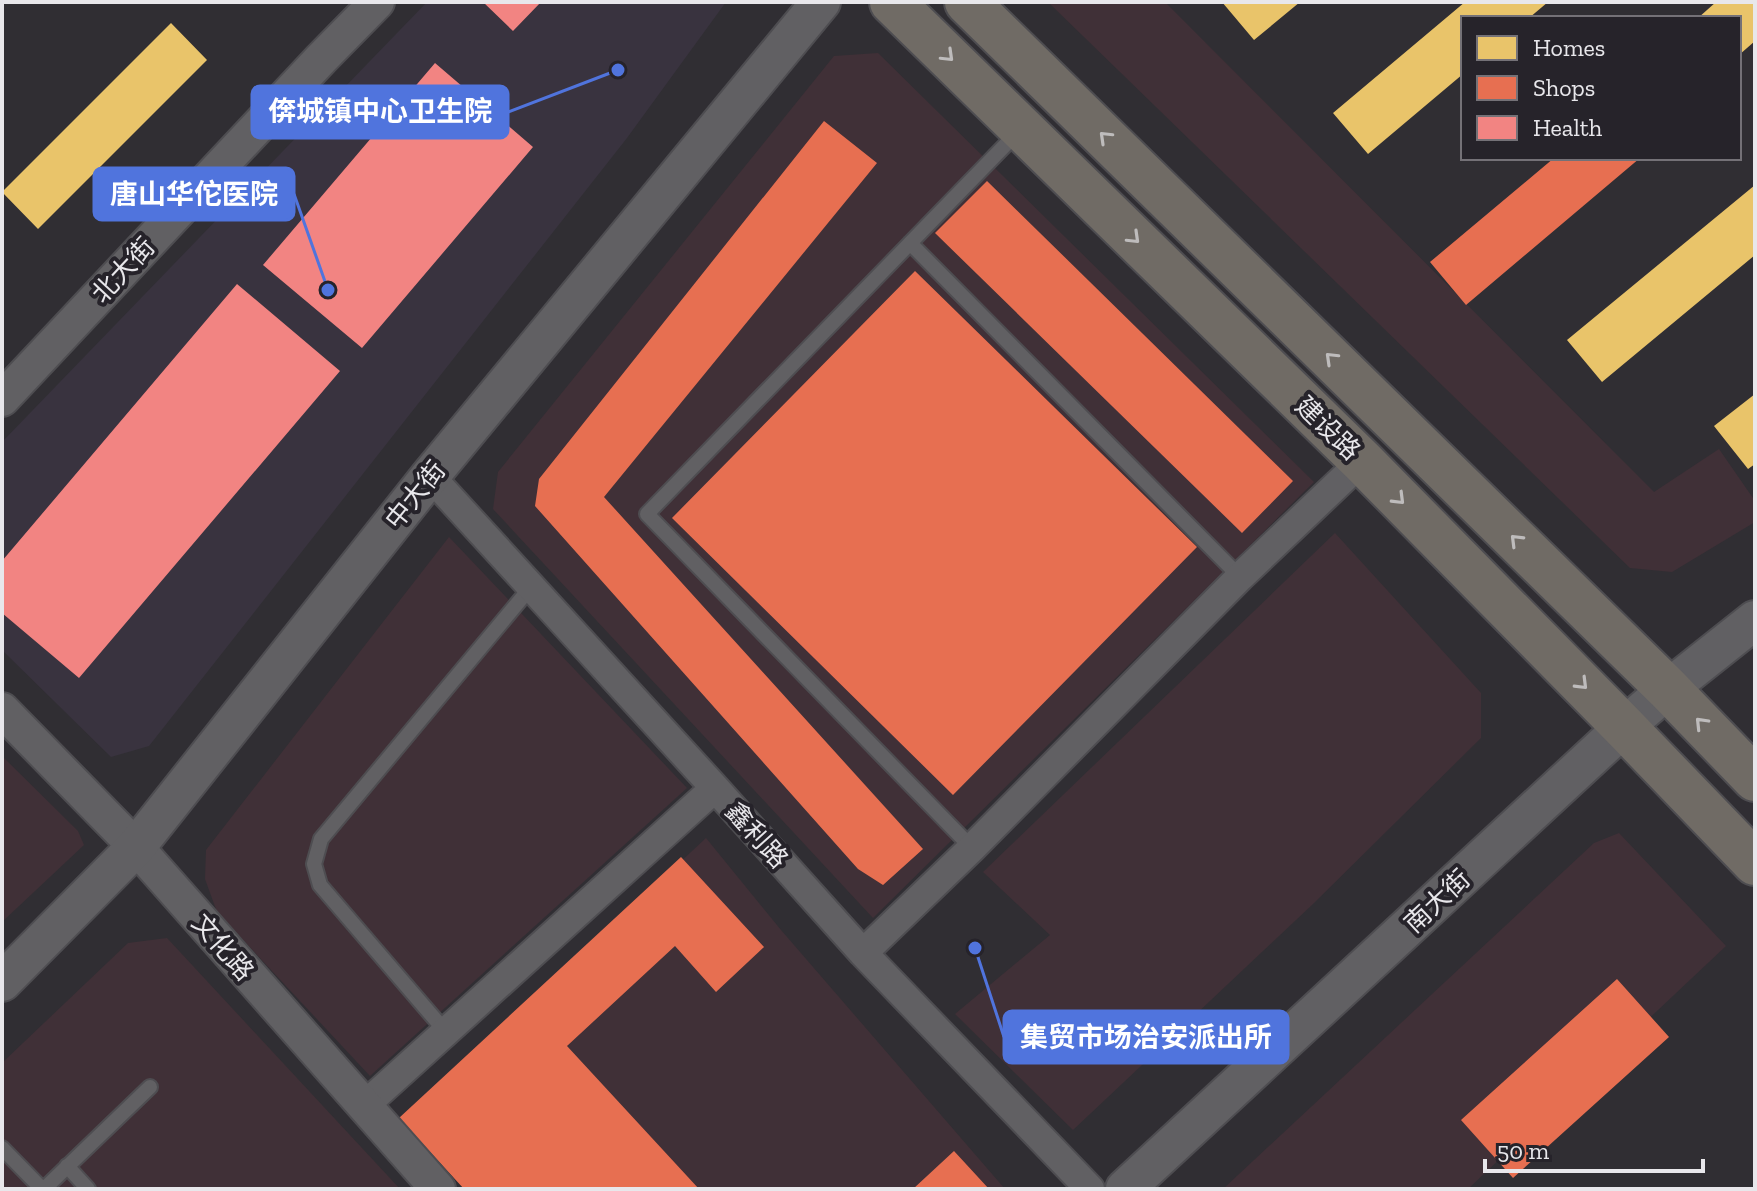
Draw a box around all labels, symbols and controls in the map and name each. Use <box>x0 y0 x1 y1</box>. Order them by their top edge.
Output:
legend <box>1461 16 1741 160</box>
text: Homes <box>1533 33 1605 62</box>
one-way arrow <box>939 47 953 62</box>
text: Shops <box>1533 73 1595 102</box>
callout: 倴城镇中心卫生院 <box>252 86 508 138</box>
text: 倴城镇中心卫生院 <box>268 95 492 128</box>
text: Health <box>1533 113 1603 142</box>
one-way arrow <box>1100 132 1114 146</box>
callout: 唐山华佗医院 <box>94 168 294 220</box>
text: 唐山华佗医院 <box>110 178 278 211</box>
one-way arrow <box>1125 229 1139 243</box>
street label: 北大街 <box>85 231 161 309</box>
one-way arrow <box>1326 353 1340 367</box>
street label: 建设路 <box>1289 389 1367 467</box>
street label: 中大街 <box>378 455 452 535</box>
one-way arrow <box>1390 490 1404 504</box>
one-way arrow <box>1511 535 1525 549</box>
one-way arrow <box>1573 675 1587 689</box>
one-way arrow <box>1696 718 1710 732</box>
street label: 鑫利路 <box>719 795 795 875</box>
street label: 南大街 <box>1398 863 1476 939</box>
street label: 文化路 <box>185 907 261 987</box>
callout: 集贸市场治安派出所 <box>1004 1011 1288 1063</box>
text: 集贸市场治安派出所 <box>1020 1021 1272 1054</box>
scale bar <box>1485 1123 1703 1173</box>
text: 50 m <box>1497 1136 1550 1165</box>

